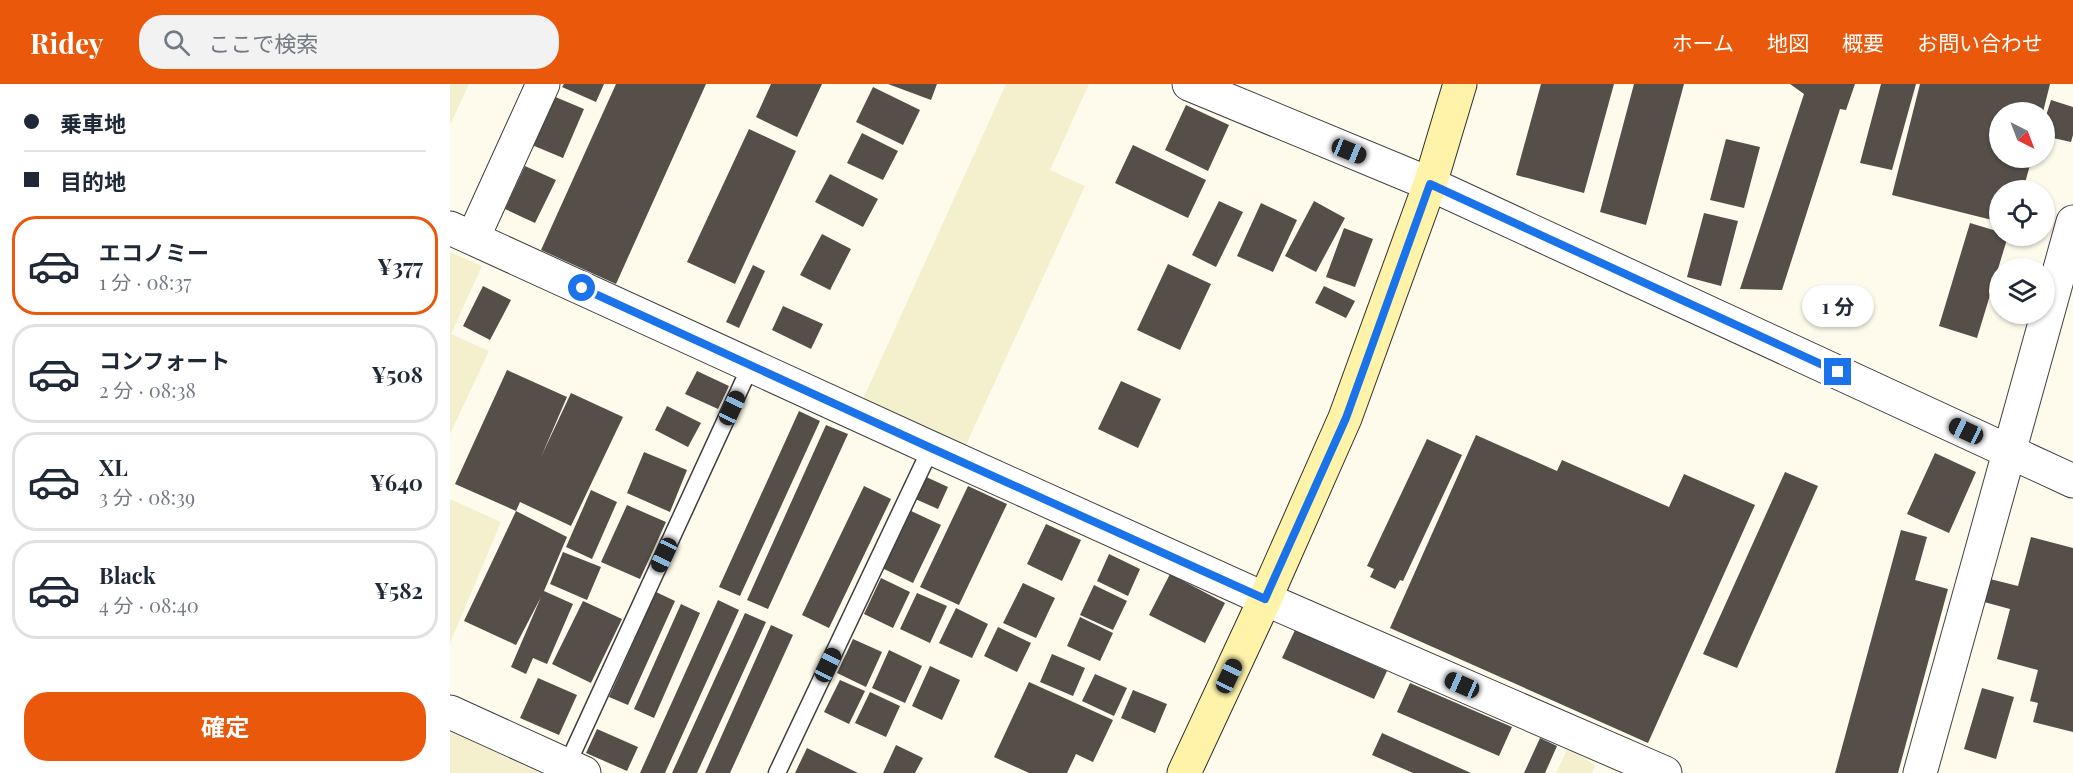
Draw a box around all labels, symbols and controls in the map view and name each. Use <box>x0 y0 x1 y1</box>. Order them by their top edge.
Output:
search box <box>139 15 559 69</box>
text: Ridey <box>30 24 103 61</box>
icon: search <box>160 26 193 59</box>
text: ここで検索 <box>208 28 318 58</box>
text: ホーム <box>1672 28 1734 56</box>
text: 地図 <box>1767 28 1809 56</box>
text: 概要 <box>1842 28 1884 56</box>
text: お問い合わせ <box>1917 28 2043 56</box>
north arrow <box>1989 102 2055 168</box>
map controls <box>1989 102 2055 324</box>
text: 乗車地 <box>60 108 126 138</box>
car <box>1329 136 1369 166</box>
text: 目的地 <box>60 166 126 196</box>
button: locate <box>1989 180 2055 246</box>
text: エコノミー <box>99 237 209 267</box>
icon: car <box>27 239 81 293</box>
text: ¥377 <box>377 251 423 281</box>
button: layers <box>1989 258 2055 324</box>
text: 1 分 · 08:37 <box>99 268 191 295</box>
route start <box>568 274 595 301</box>
callout: 1 分 <box>1802 285 1874 327</box>
text: 1 分 <box>1822 292 1854 319</box>
text: コンフォート <box>99 345 230 375</box>
icon: car <box>27 347 81 401</box>
route end <box>1824 358 1851 385</box>
text: ¥508 <box>371 359 423 389</box>
text: 2 分 · 08:38 <box>99 376 196 403</box>
car <box>716 388 748 428</box>
car <box>1946 415 1986 447</box>
text: XL <box>99 452 128 482</box>
icon: car <box>27 455 81 509</box>
text: ¥640 <box>370 467 423 497</box>
text: 3 分 · 08:39 <box>99 483 195 510</box>
car <box>648 535 680 575</box>
text: Black <box>99 560 156 590</box>
icon: car <box>27 563 81 617</box>
text: ¥582 <box>374 575 423 605</box>
text: 4 分 · 08:40 <box>99 591 199 618</box>
car <box>812 645 844 685</box>
car <box>1213 656 1245 696</box>
car <box>1442 669 1482 701</box>
button: 確定 <box>24 692 426 761</box>

